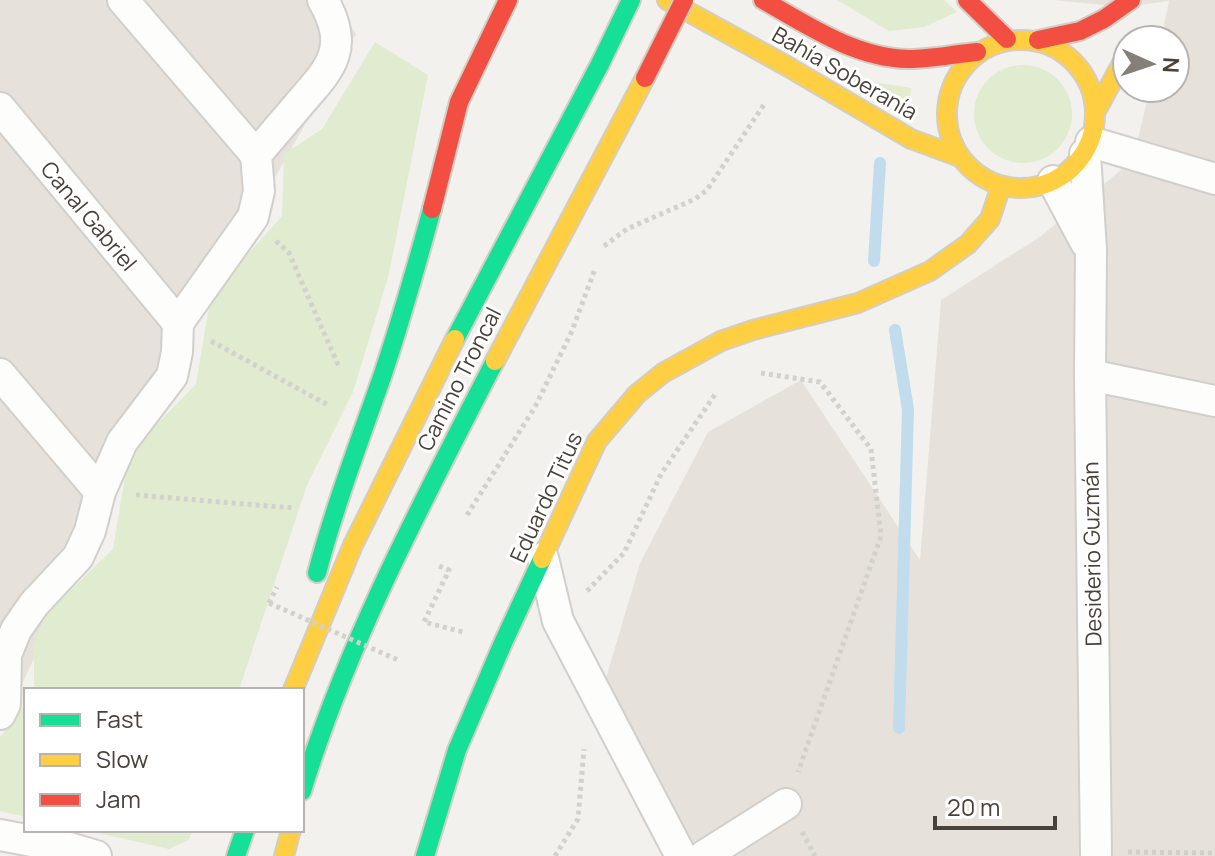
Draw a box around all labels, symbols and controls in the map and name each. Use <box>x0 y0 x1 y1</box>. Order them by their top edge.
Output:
street label: Bahía Soberanía <box>767 19 923 127</box>
north arrow <box>1111 24 1191 104</box>
text: N <box>1156 56 1186 74</box>
street label: Canal Gabriel <box>34 155 144 277</box>
street label: Camino Troncal <box>410 302 508 456</box>
street label: Eduardo Titus <box>503 427 589 567</box>
street label: Desiderio Guzmán <box>1075 461 1109 647</box>
legend <box>24 688 304 832</box>
text: Fast <box>96 702 143 735</box>
text: Slow <box>96 742 149 775</box>
scale bar <box>935 780 1055 830</box>
text: Jam <box>96 782 141 815</box>
text: 20 m <box>947 790 1000 823</box>

